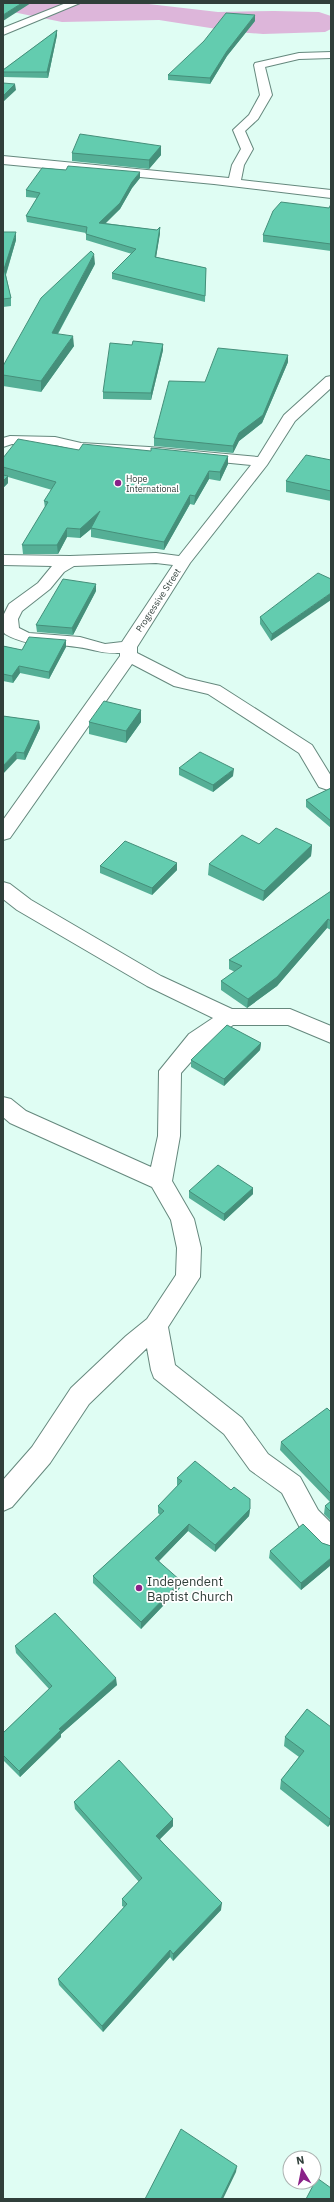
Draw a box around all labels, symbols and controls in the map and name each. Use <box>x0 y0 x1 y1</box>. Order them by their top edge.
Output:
place label: Hope International <box>126 473 179 494</box>
marker: Hope International <box>113 478 123 488</box>
street label: Progressive Street <box>133 566 183 634</box>
place label: Independent Baptist Church <box>147 1573 233 1605</box>
marker: Independent Baptist Church <box>134 1583 144 1593</box>
north arrow <box>282 2150 322 2190</box>
text: N <box>295 2153 305 2168</box>

